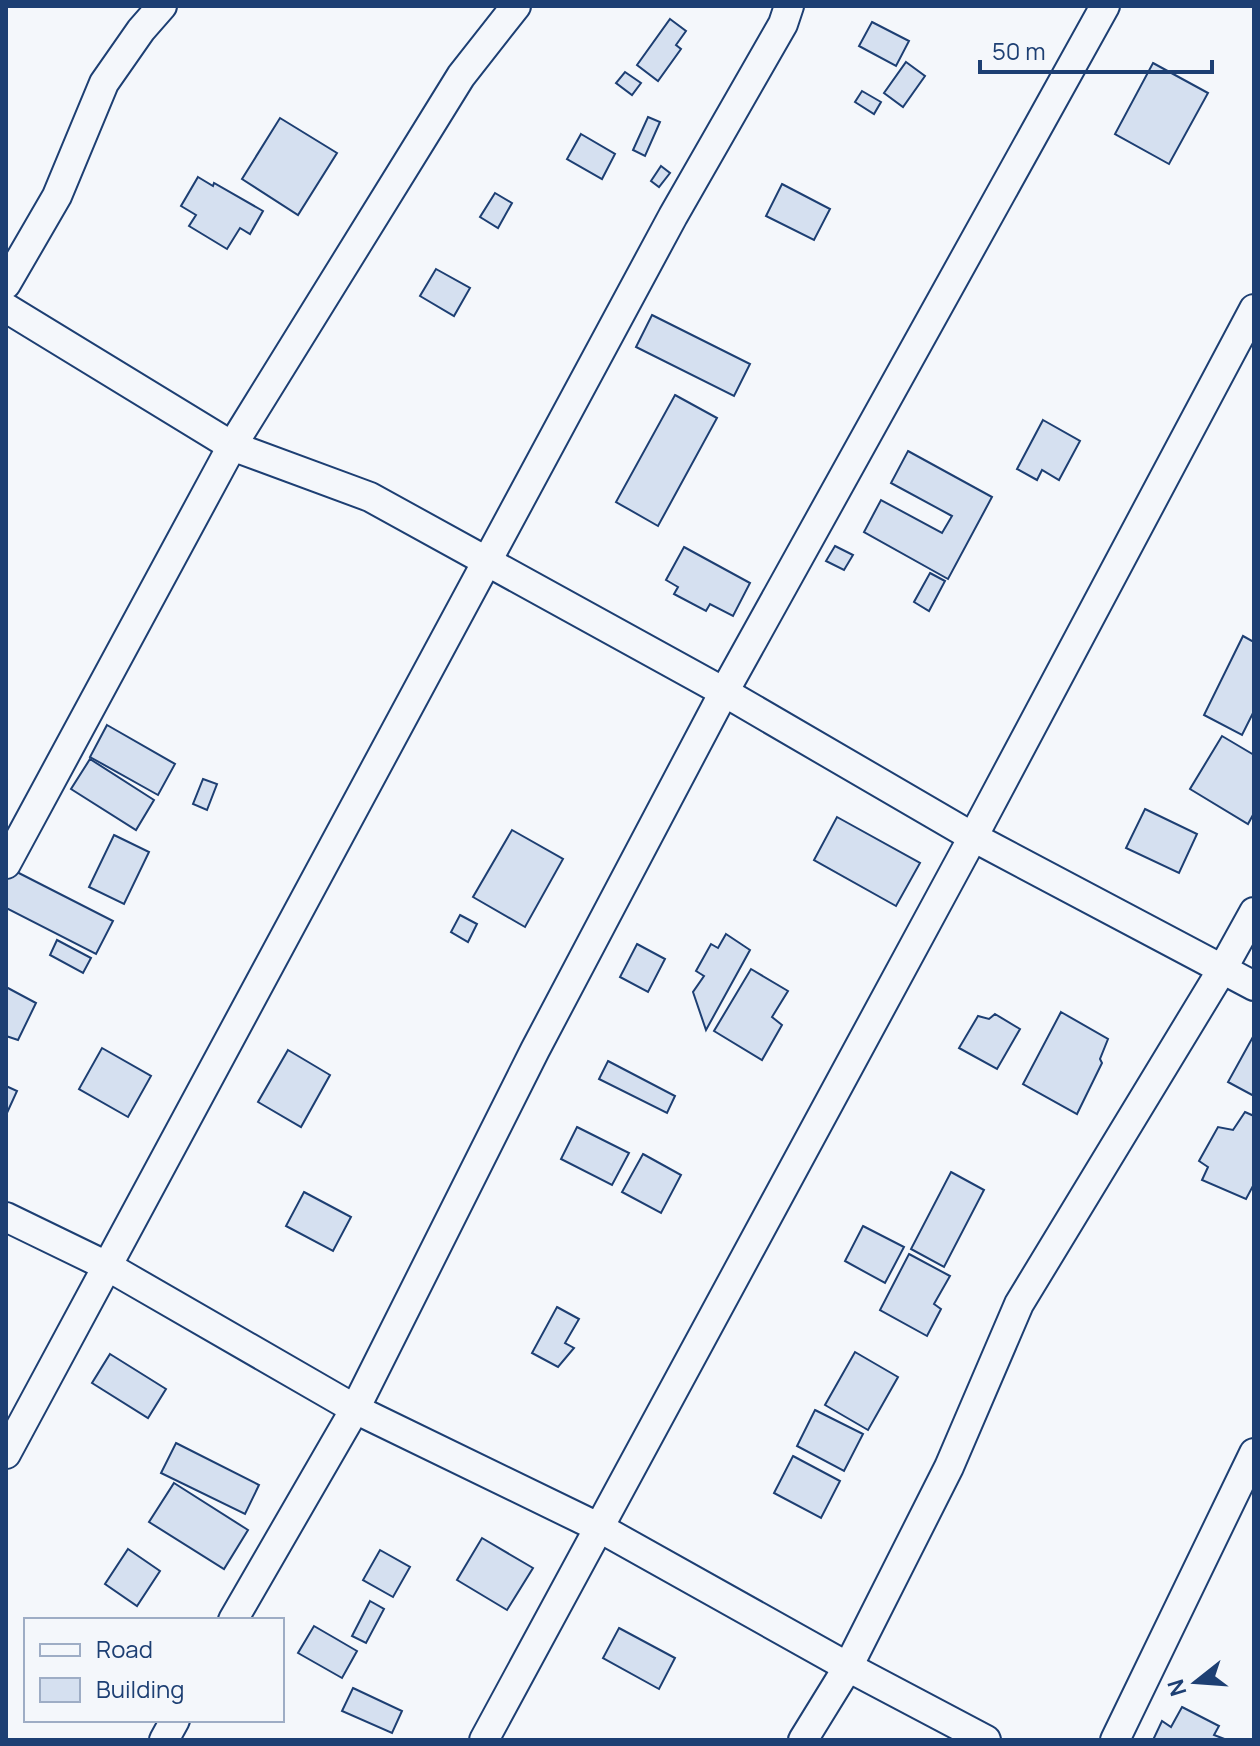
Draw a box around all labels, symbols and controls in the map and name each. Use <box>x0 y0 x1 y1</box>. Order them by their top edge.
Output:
scale bar <box>980 24 1212 74</box>
text: 50 m <box>992 34 1046 67</box>
legend <box>24 1618 284 1722</box>
text: Road <box>96 1632 153 1665</box>
north arrow <box>1156 1642 1236 1722</box>
text: Building <box>96 1672 184 1705</box>
text: N <box>1160 1676 1194 1700</box>

